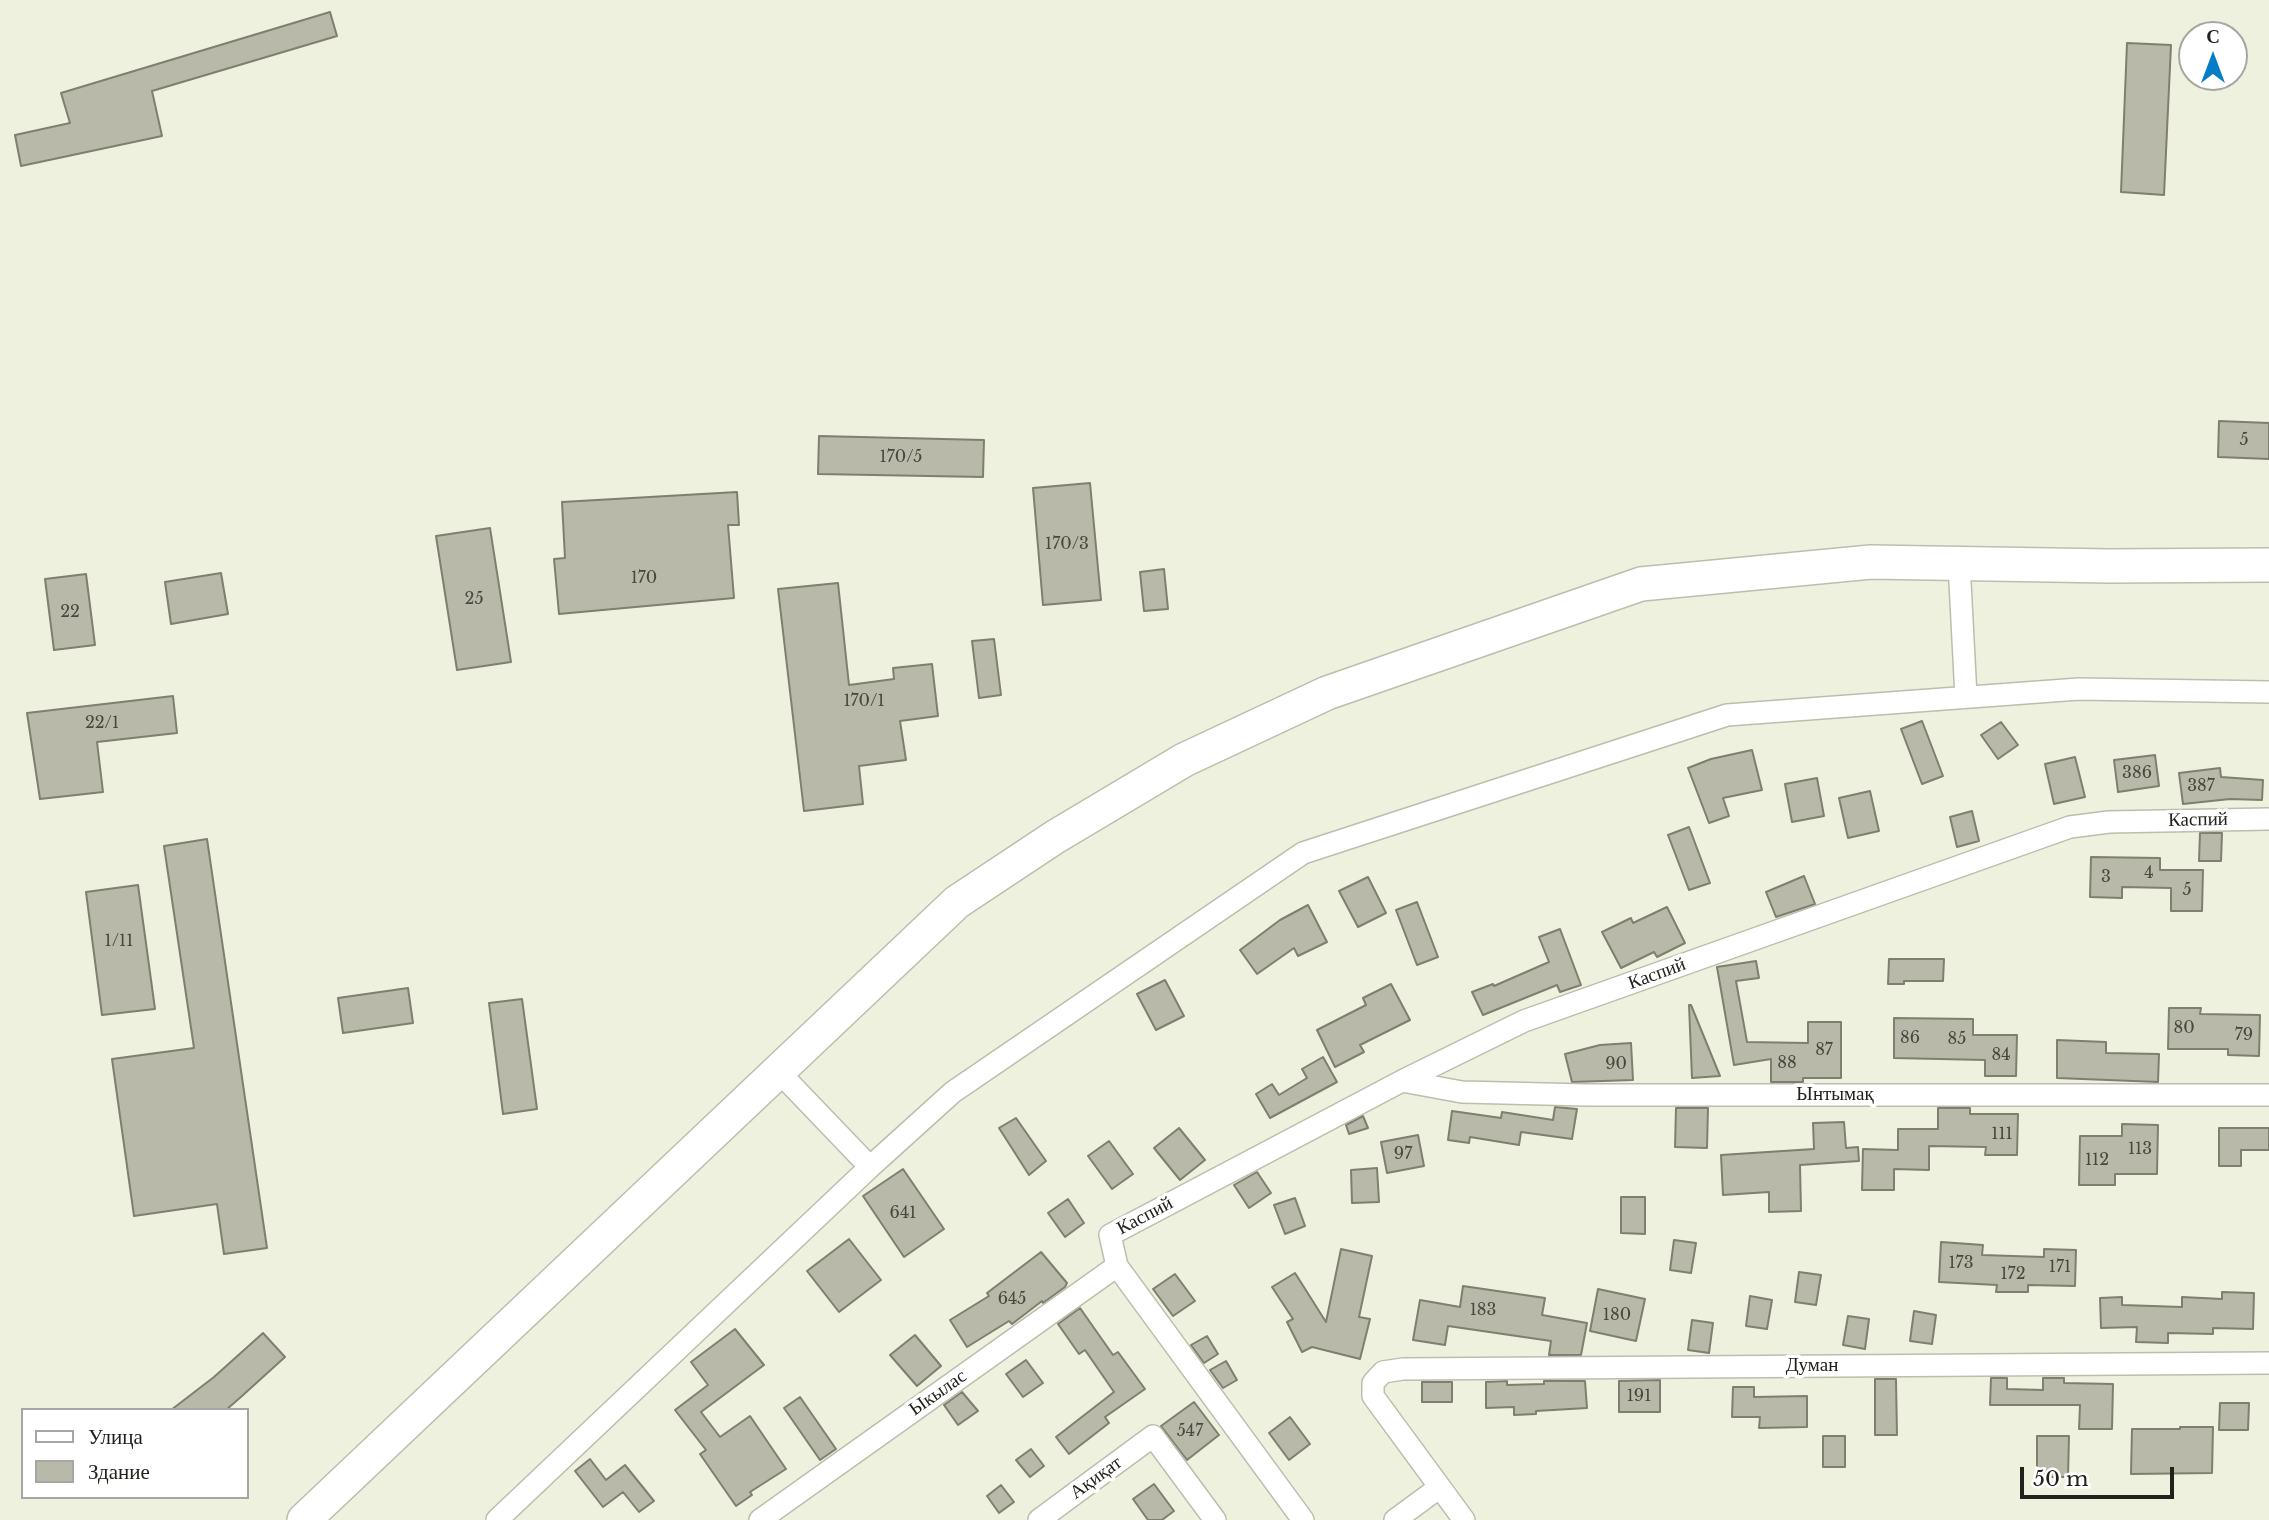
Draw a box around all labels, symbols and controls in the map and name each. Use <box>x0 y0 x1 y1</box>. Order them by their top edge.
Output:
north arrow <box>2178 21 2248 91</box>
text: С <box>2206 25 2220 48</box>
house number: 5 <box>2239 430 2249 450</box>
house number: 170/5 <box>880 447 922 467</box>
house number: 170/3 <box>1045 534 1089 554</box>
house number: 170 <box>631 568 657 588</box>
house number: 25 <box>465 589 483 609</box>
house number: 22 <box>60 602 80 622</box>
house number: 170/1 <box>843 691 885 711</box>
house number: 22/1 <box>85 713 119 733</box>
house number: 386 <box>2122 763 2152 783</box>
house number: 387 <box>2187 776 2215 796</box>
street label: Каспий <box>2168 808 2228 832</box>
house number: 4 <box>2144 863 2154 883</box>
house number: 3 <box>2101 867 2111 887</box>
house number: 5 <box>2182 880 2192 900</box>
house number: 1/11 <box>105 931 133 951</box>
street label: Каспий <box>1625 953 1689 995</box>
house number: 80 <box>2173 1018 2195 1038</box>
house number: 79 <box>2235 1025 2253 1045</box>
house number: 86 <box>1900 1028 1920 1048</box>
house number: 85 <box>1948 1029 1966 1049</box>
house number: 87 <box>1815 1040 1833 1060</box>
house number: 84 <box>1991 1045 2011 1065</box>
house number: 88 <box>1777 1053 1797 1073</box>
house number: 90 <box>1605 1054 1627 1074</box>
street label: Ынтымақ <box>1796 1084 1874 1106</box>
house number: 111 <box>1991 1124 2013 1144</box>
house number: 113 <box>2128 1139 2152 1159</box>
house number: 97 <box>1394 1144 1412 1164</box>
house number: 112 <box>2085 1150 2109 1170</box>
street label: Каспий <box>1113 1192 1177 1240</box>
house number: 641 <box>890 1203 916 1223</box>
house number: 173 <box>1948 1253 1974 1273</box>
house number: 171 <box>2049 1257 2071 1277</box>
house number: 172 <box>2000 1264 2026 1284</box>
house number: 645 <box>998 1289 1026 1309</box>
house number: 183 <box>1470 1300 1496 1320</box>
house number: 180 <box>1603 1305 1631 1325</box>
street label: Думан <box>1786 1355 1838 1377</box>
street label: Ыкылас <box>905 1365 971 1421</box>
house number: 191 <box>1627 1386 1651 1406</box>
legend <box>21 1408 248 1499</box>
house number: 547 <box>1177 1421 1203 1441</box>
text: Улица <box>88 1424 143 1450</box>
street label: Ақиқат <box>1066 1452 1126 1504</box>
scale bar <box>2024 1454 2178 1498</box>
text: Здание <box>88 1459 150 1485</box>
text: 50 m <box>2033 1466 2088 1492</box>

